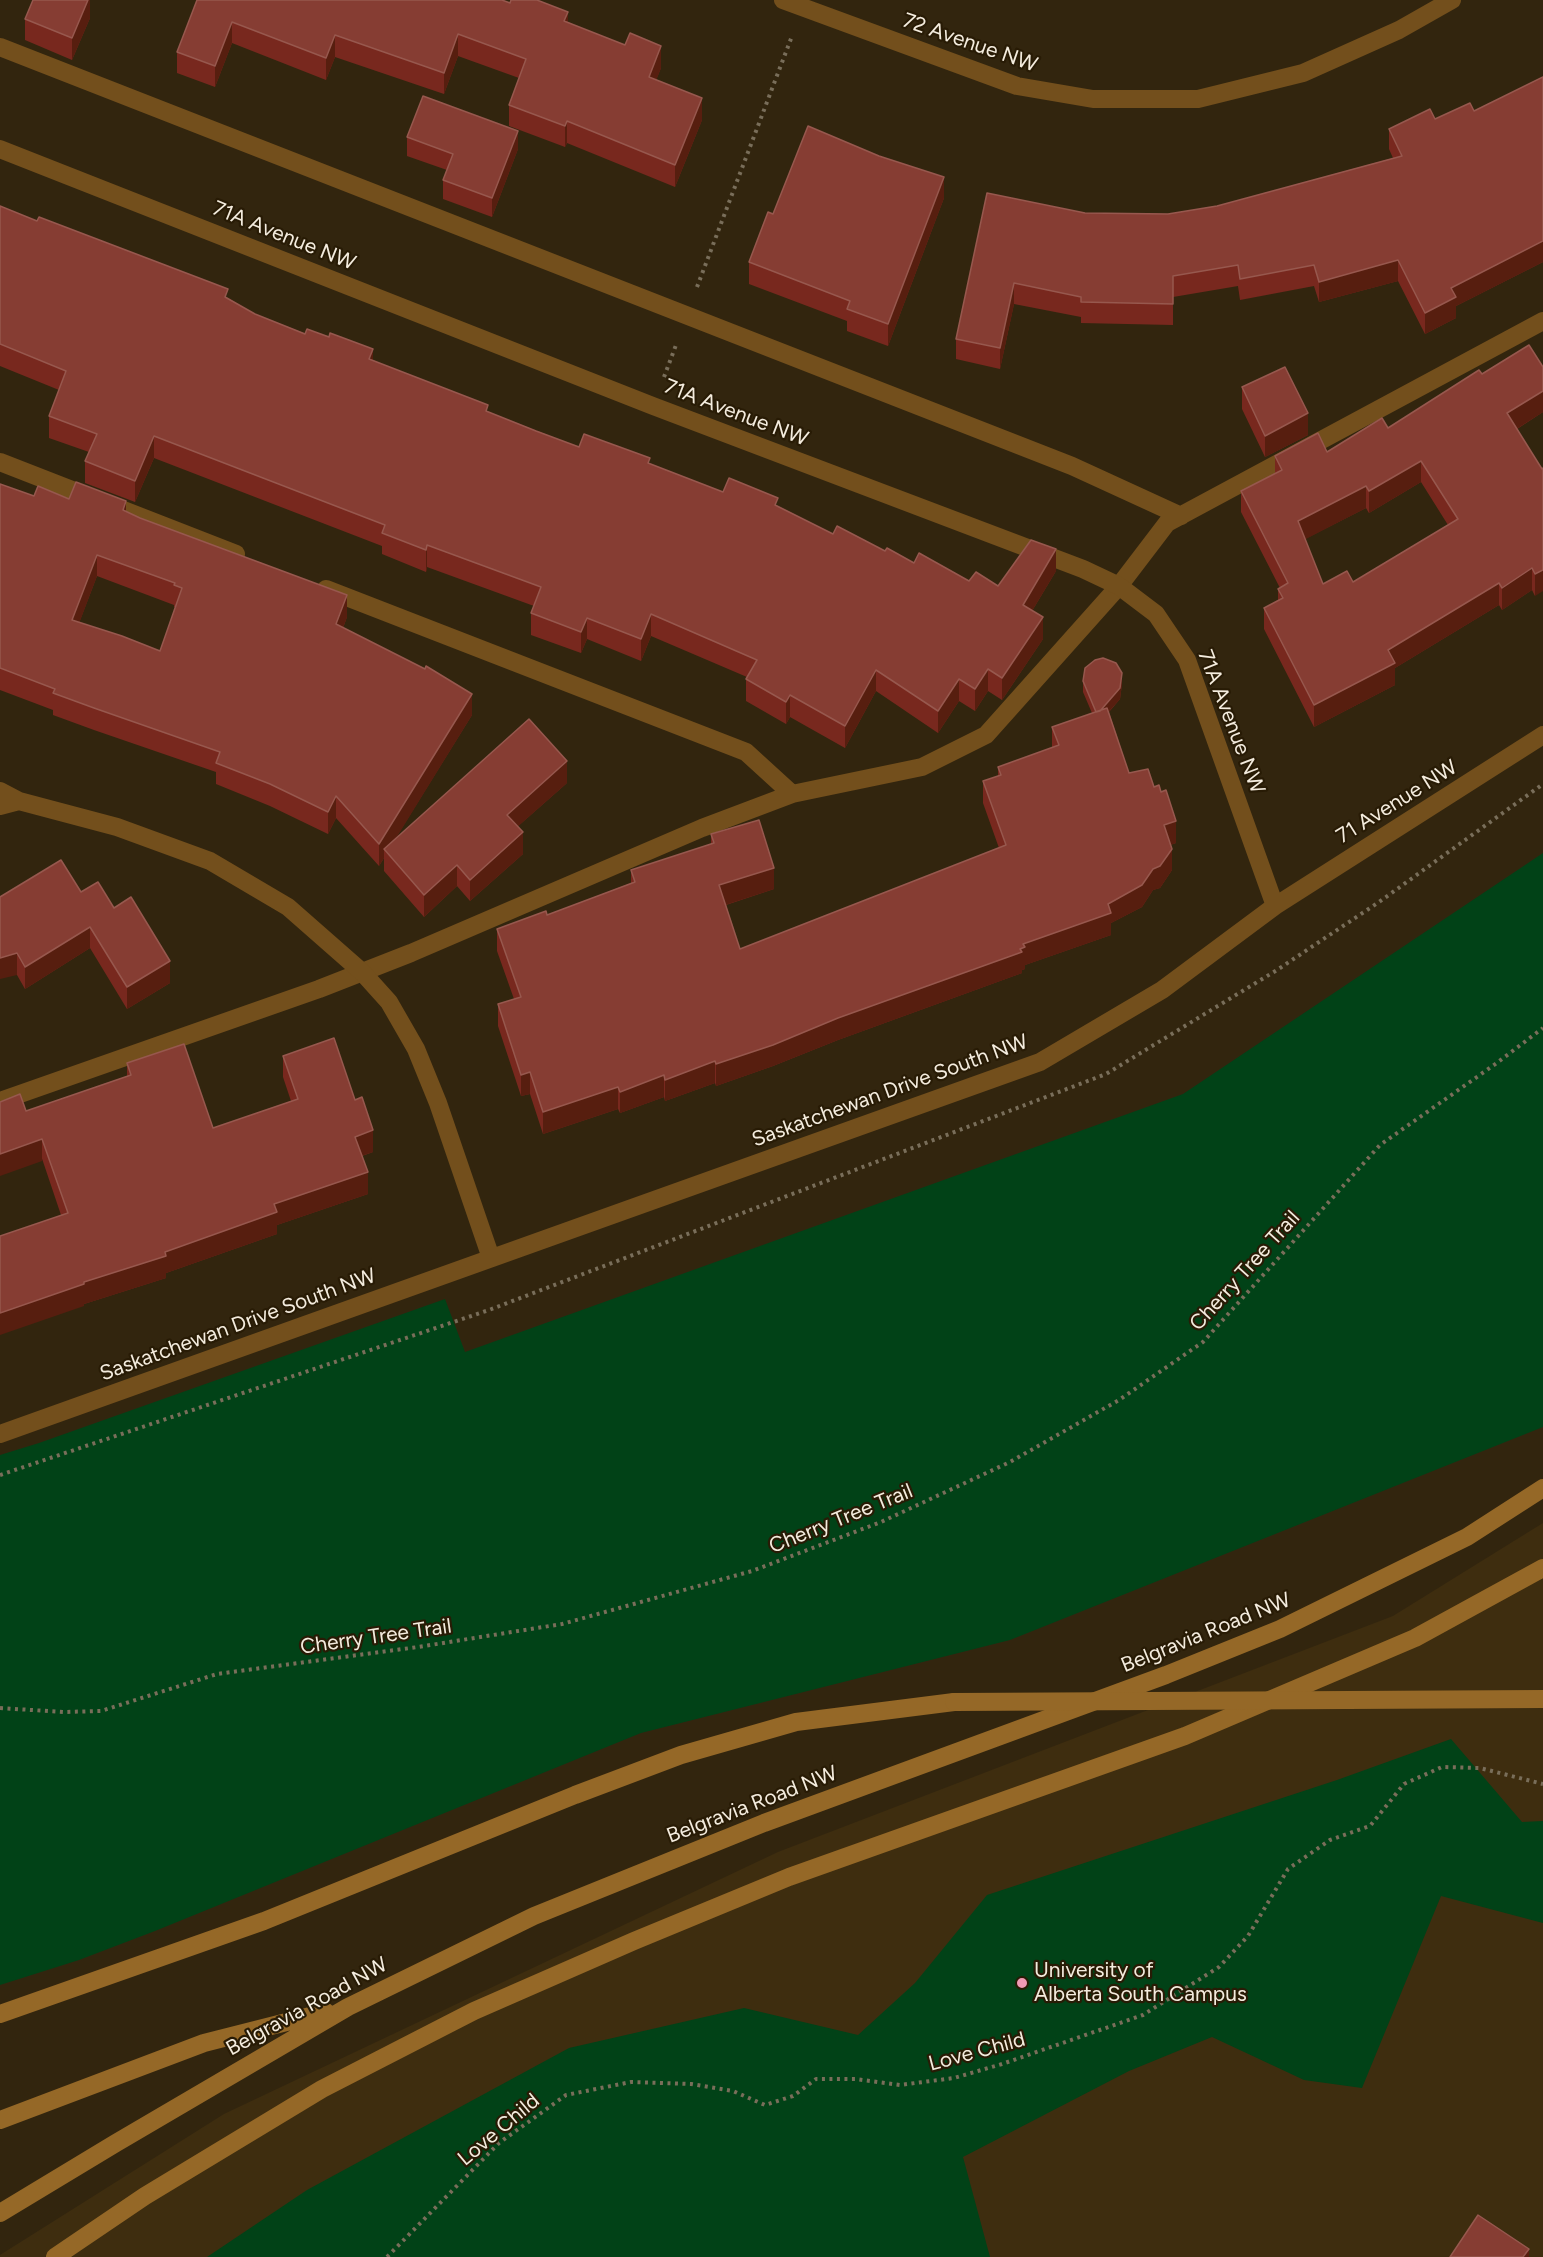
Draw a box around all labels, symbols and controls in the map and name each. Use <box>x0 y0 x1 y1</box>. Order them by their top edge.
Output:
street label: 72 Avenue NW <box>899 8 1041 78</box>
street label: 71A Avenue NW <box>209 196 359 276</box>
street label: 71A Avenue NW <box>661 374 811 452</box>
street label: 71A Avenue NW <box>1192 647 1270 797</box>
street label: 71 Avenue NW <box>1332 755 1462 849</box>
street label: Saskatchewan Drive South NW <box>749 1029 1031 1153</box>
street label: Cherry Tree Trail <box>1185 1206 1305 1336</box>
street label: Saskatchewan Drive South NW <box>97 1263 379 1387</box>
street label: Cherry Tree Trail <box>766 1479 916 1559</box>
street label: Belgravia Road NW <box>1118 1588 1294 1678</box>
street label: Cherry Tree Trail <box>299 1614 453 1660</box>
street label: Belgravia Road NW <box>663 1761 841 1849</box>
street label: Belgravia Road NW <box>222 1952 392 2062</box>
place label: University of Alberta South Campus <box>1034 1958 1247 2008</box>
marker: University of Alberta South Campus <box>1015 1976 1029 1990</box>
street label: Love Child <box>926 2027 1028 2077</box>
street label: Love Child <box>453 2089 545 2171</box>

